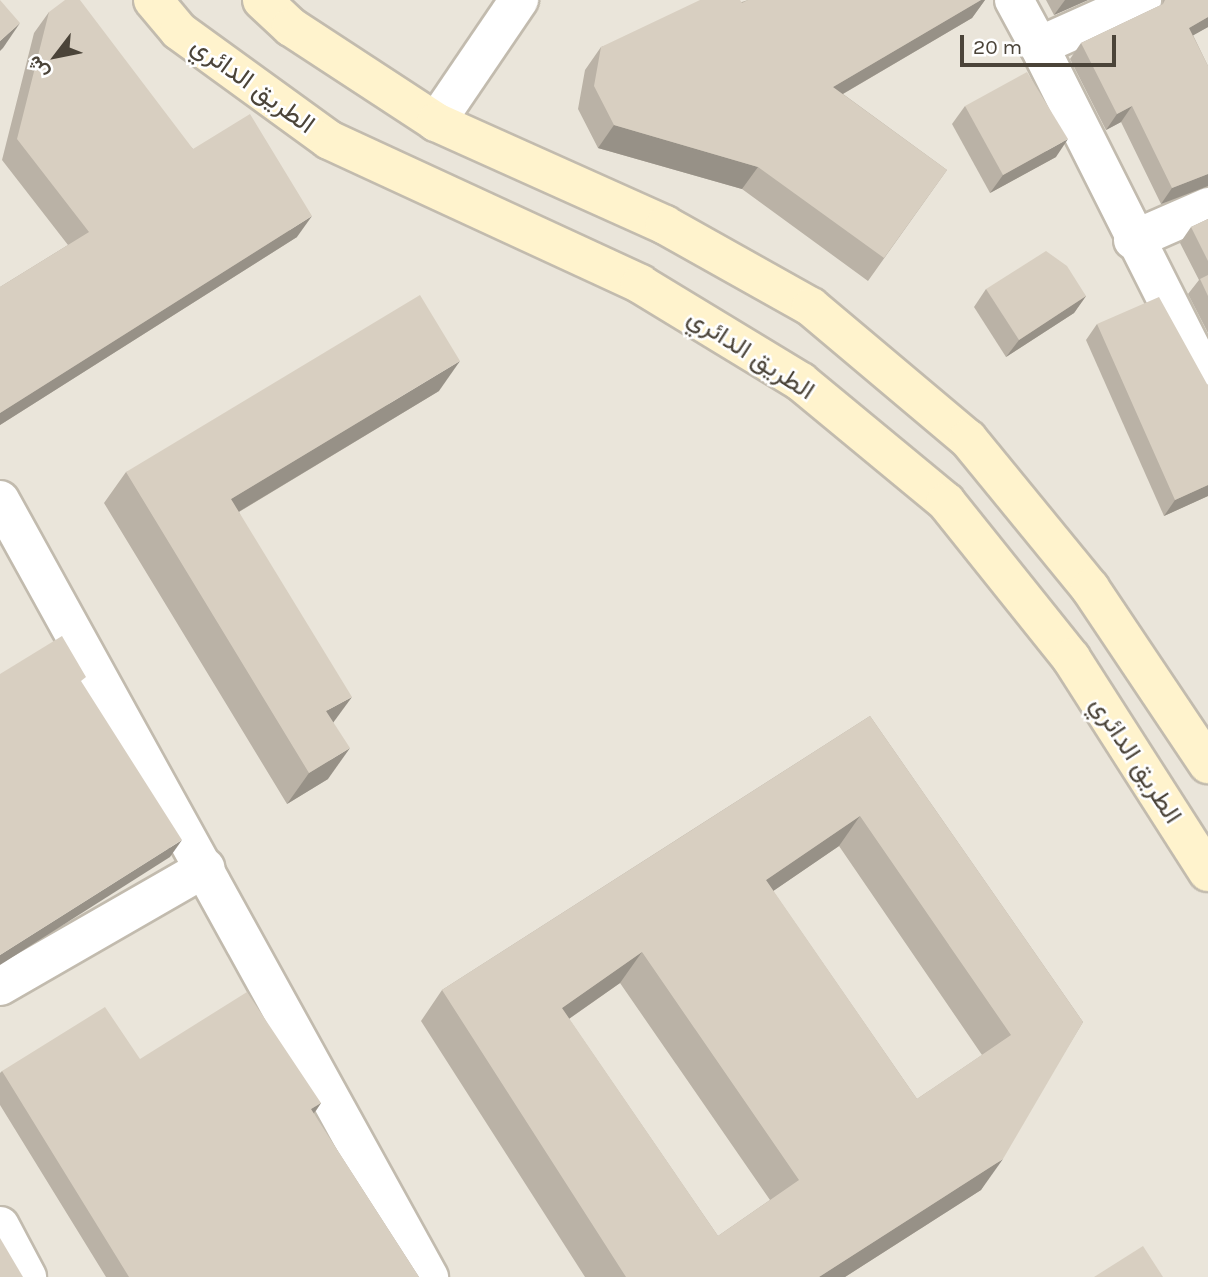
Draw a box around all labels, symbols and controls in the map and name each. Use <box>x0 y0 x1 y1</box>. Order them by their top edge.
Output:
north arrow <box>21 21 91 91</box>
scale bar <box>963 21 1119 65</box>
street label: الطريق الدائري <box>185 30 321 140</box>
text: 20 m <box>973 35 1022 59</box>
text: ش <box>23 52 54 83</box>
street label: الطريق الدائري <box>682 301 820 407</box>
street label: الطريق الدائري <box>1083 691 1189 829</box>

